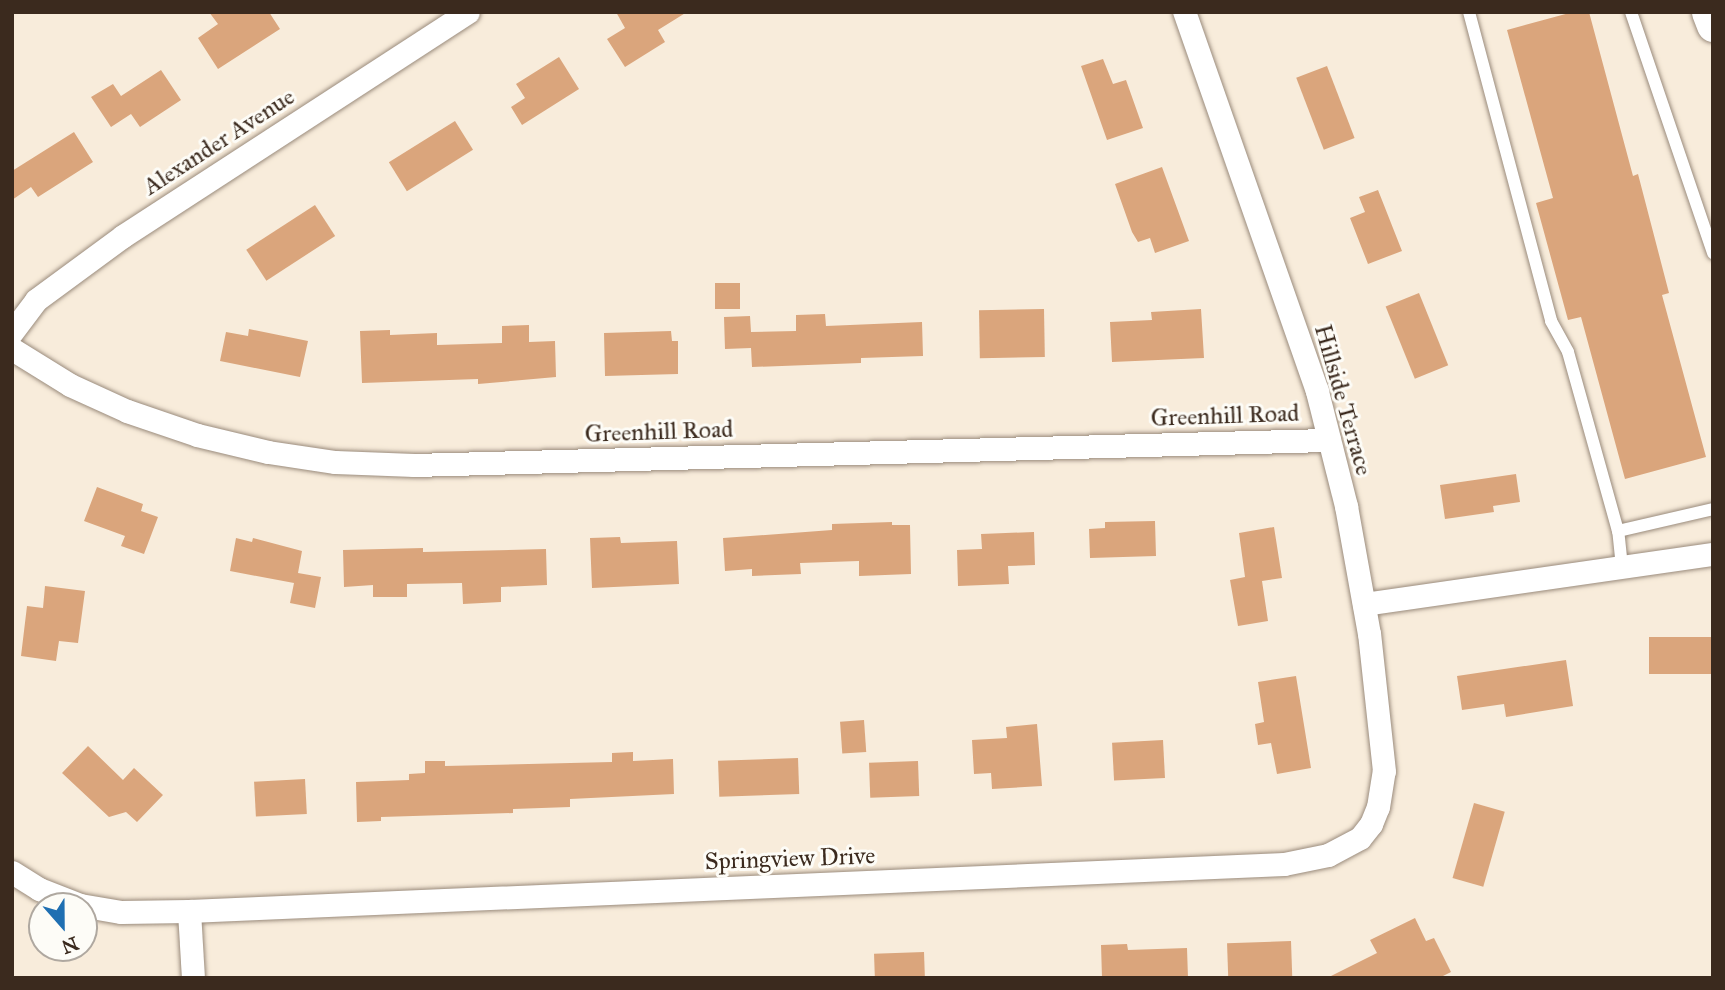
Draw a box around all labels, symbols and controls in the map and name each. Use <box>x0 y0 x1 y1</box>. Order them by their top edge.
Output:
street label: Alexander Avenue <box>138 82 300 202</box>
street label: Hillside Terrace <box>1308 321 1378 479</box>
street label: Greenhill Road <box>1150 399 1300 433</box>
street label: Greenhill Road <box>584 415 734 449</box>
street label: Springview Drive <box>704 842 876 876</box>
north arrow <box>28 892 98 962</box>
text: N <box>58 932 82 959</box>

